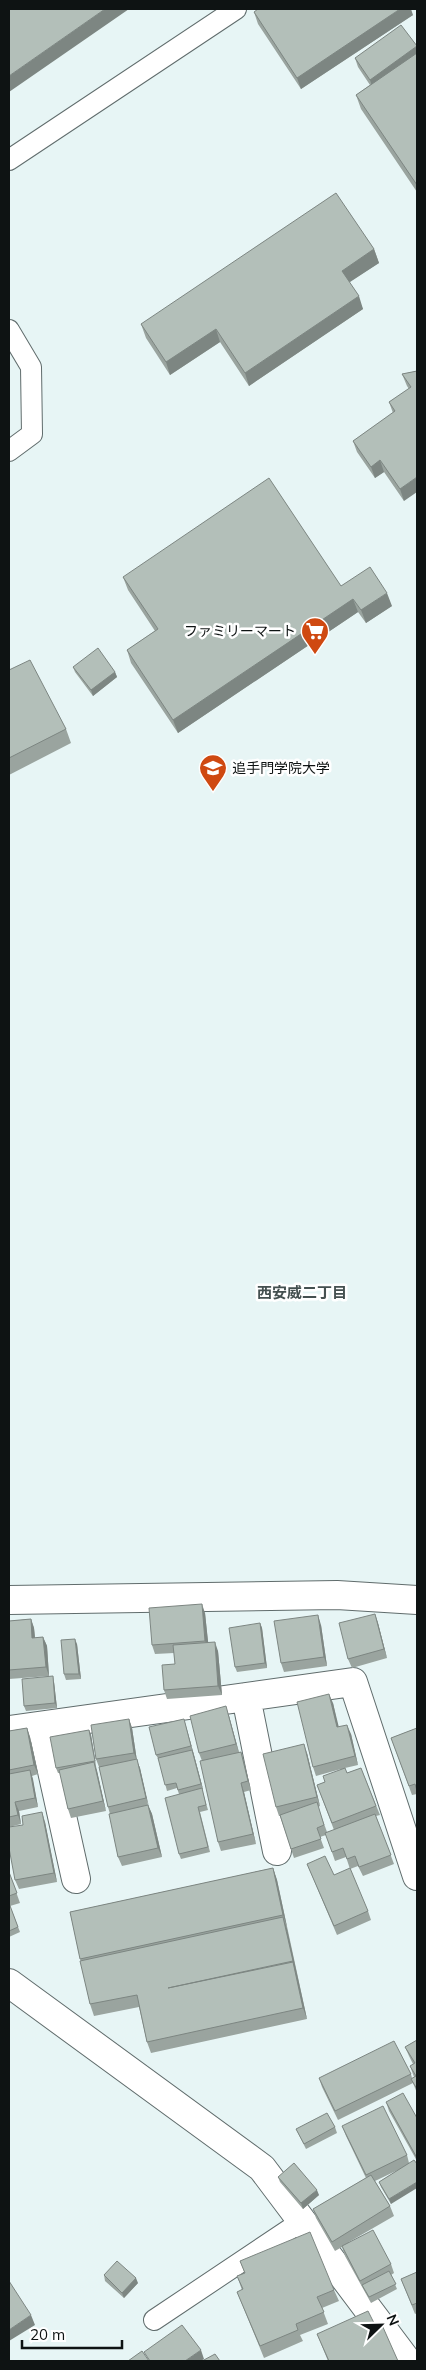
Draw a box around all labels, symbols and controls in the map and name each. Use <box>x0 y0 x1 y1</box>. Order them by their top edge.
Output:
supermarket icon: ファミリーマート <box>300 616 330 655</box>
place label: ファミリーマート <box>184 622 296 640</box>
school or university icon: 追手門学院大学 <box>198 753 228 792</box>
place label: 追手門学院大学 <box>232 759 330 777</box>
district label: 西安威二丁目 <box>257 1283 347 1302</box>
north arrow <box>356 2300 406 2350</box>
text: N <box>383 2312 403 2328</box>
scale bar <box>22 2318 122 2350</box>
text: 20 m <box>30 2325 65 2344</box>

